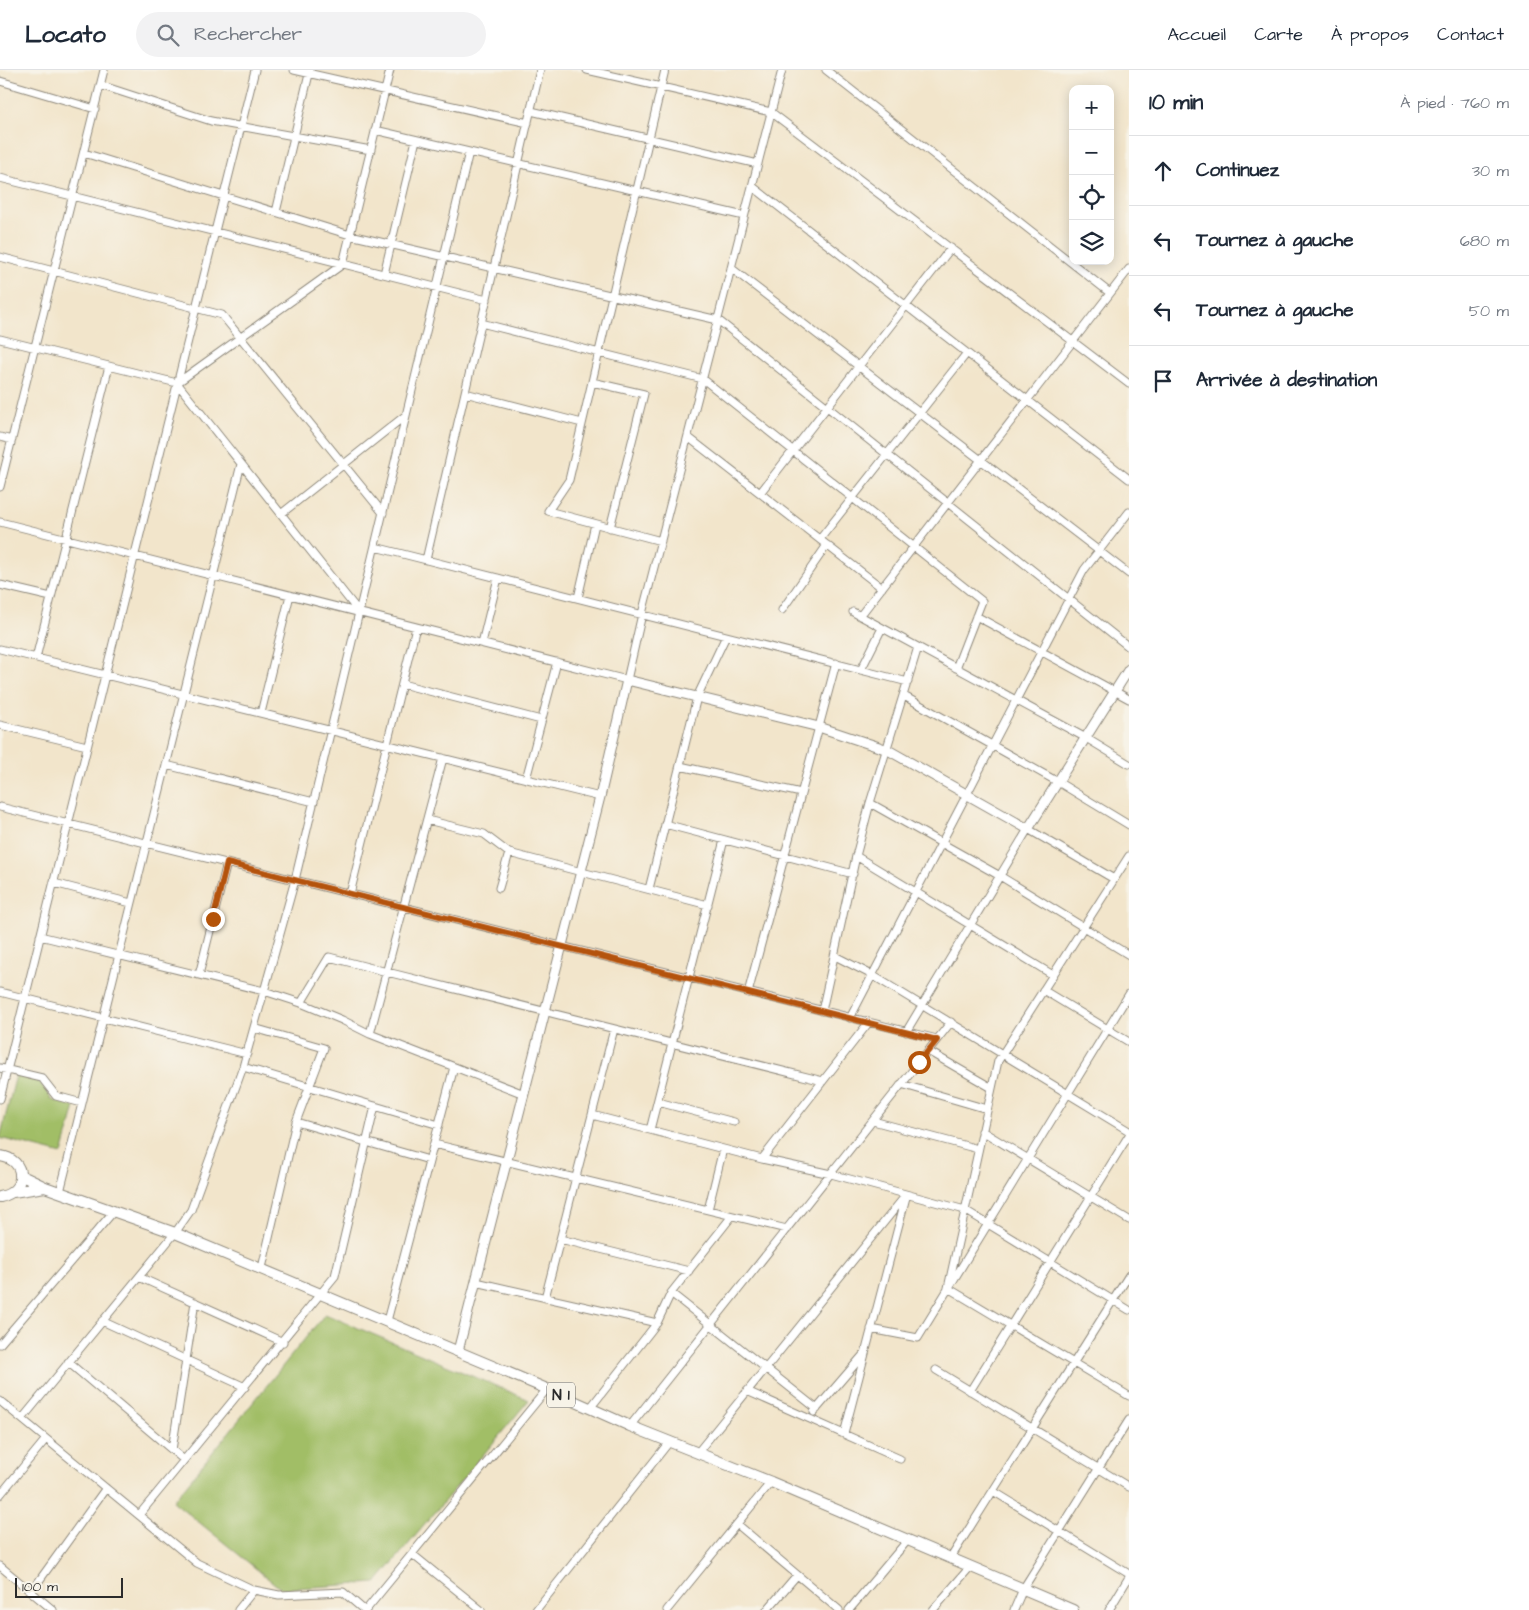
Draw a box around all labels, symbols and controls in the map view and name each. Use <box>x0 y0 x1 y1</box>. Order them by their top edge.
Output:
search box <box>136 12 486 57</box>
text: Locato <box>25 18 106 52</box>
icon: search <box>154 21 182 49</box>
text: Rechercher <box>194 21 302 48</box>
text: Accueil <box>1167 22 1226 47</box>
text: Carte <box>1254 22 1303 47</box>
text: À propos <box>1331 22 1409 47</box>
text: Contact <box>1437 22 1504 47</box>
map controls <box>1069 85 1114 265</box>
button: + <box>1069 85 1114 130</box>
text: 10 min <box>1149 88 1203 117</box>
text: À pied · 760 m <box>1400 92 1509 114</box>
button: − <box>1069 130 1114 175</box>
icon: ahead <box>1149 157 1177 185</box>
text: Continuez <box>1196 157 1279 184</box>
text: 30 m <box>1472 160 1509 182</box>
button: locate <box>1069 175 1114 220</box>
button: layers <box>1069 220 1114 265</box>
icon: left <box>1149 227 1177 255</box>
text: Tournez à gauche <box>1196 227 1354 254</box>
text: 680 m <box>1460 230 1509 252</box>
icon: left <box>1149 297 1177 325</box>
text: Tournez à gauche <box>1196 297 1354 324</box>
text: 50 m <box>1469 300 1509 322</box>
icon: arrive <box>1149 367 1177 395</box>
text: Arrivée à destination <box>1196 367 1377 394</box>
route end <box>202 908 225 931</box>
route start <box>908 1051 931 1074</box>
road number: N 1 <box>547 1382 575 1408</box>
scale bar <box>15 1575 122 1598</box>
text: 100 m <box>22 1577 58 1597</box>

